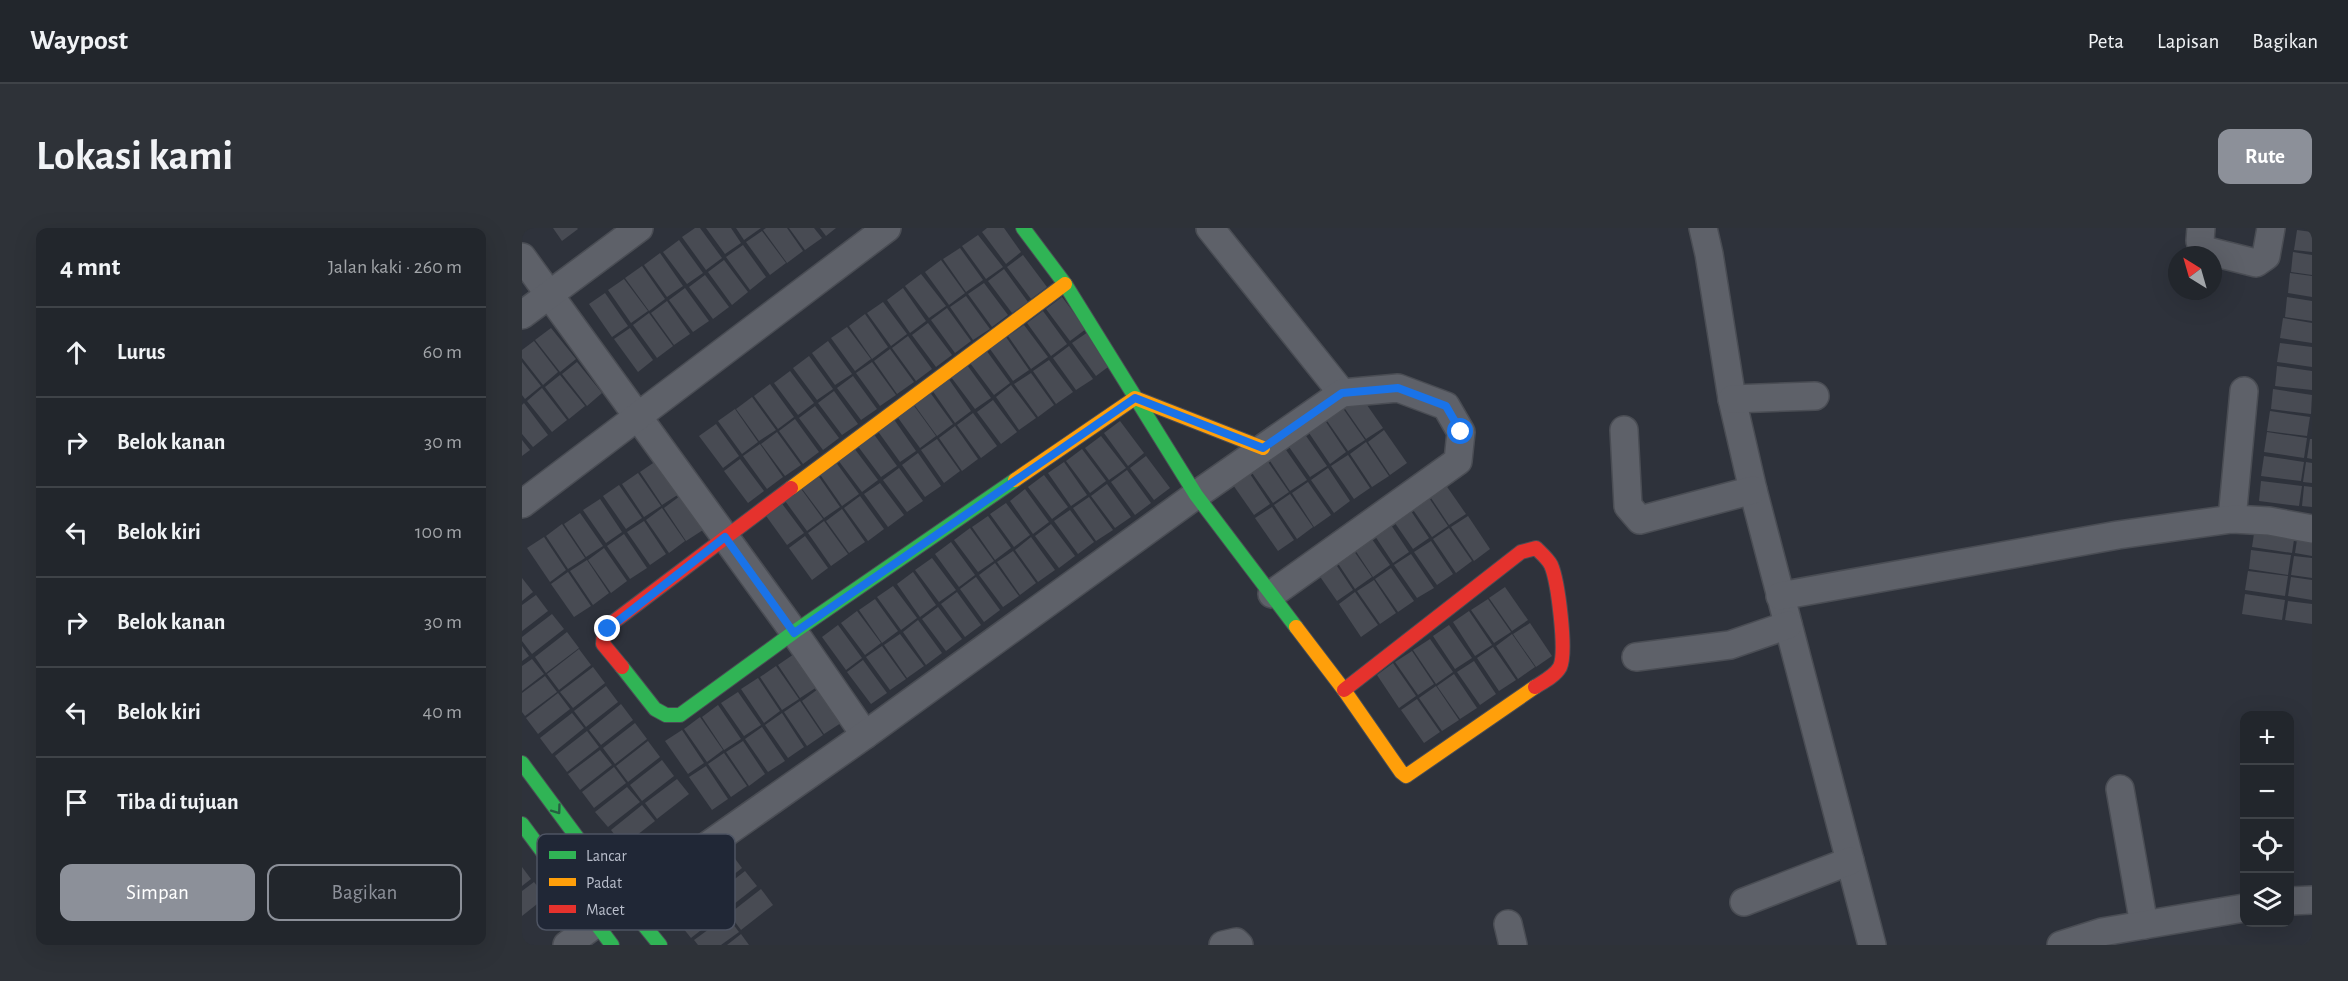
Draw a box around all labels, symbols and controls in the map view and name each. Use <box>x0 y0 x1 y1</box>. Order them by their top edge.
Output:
text: Waypost <box>30 27 128 55</box>
text: Peta <box>2088 31 2124 52</box>
text: Lapisan <box>2157 31 2219 52</box>
text: Bagikan <box>2252 31 2318 52</box>
button: Rute <box>2218 129 2312 184</box>
text: Lokasi kami <box>36 135 233 177</box>
north arrow <box>2168 246 2222 300</box>
text: 4 mnt <box>60 254 120 280</box>
text: Jalan kaki · 260 m <box>328 257 462 277</box>
icon: ahead <box>60 336 93 369</box>
text: Lurus <box>117 341 166 363</box>
text: 60 m <box>423 342 462 362</box>
route start <box>1447 418 1473 444</box>
icon: right <box>60 426 93 459</box>
text: Belok kanan <box>117 431 225 453</box>
text: 30 m <box>424 432 462 452</box>
icon: left <box>60 516 93 549</box>
text: Belok kiri <box>117 521 201 543</box>
text: 100 m <box>415 522 462 542</box>
icon: right <box>60 606 93 639</box>
text: Belok kanan <box>117 611 225 633</box>
text: 30 m <box>424 612 462 632</box>
route end <box>594 615 620 641</box>
icon: left <box>60 696 93 729</box>
text: Belok kiri <box>117 701 201 723</box>
text: 40 m <box>423 702 462 722</box>
map controls <box>2240 711 2294 927</box>
button: + <box>2240 711 2294 765</box>
button: − <box>2240 765 2294 819</box>
icon: arrive <box>60 786 93 819</box>
text: Tiba di tujuan <box>117 791 239 813</box>
one-way arrow <box>550 803 561 814</box>
button: locate <box>2240 819 2294 873</box>
legend <box>537 834 735 930</box>
text: Lancar <box>586 848 627 864</box>
button: Simpan <box>60 864 255 921</box>
button: Bagikan <box>267 864 462 921</box>
button: layers <box>2240 873 2294 927</box>
text: Padat <box>586 875 622 891</box>
text: Macet <box>586 902 624 918</box>

